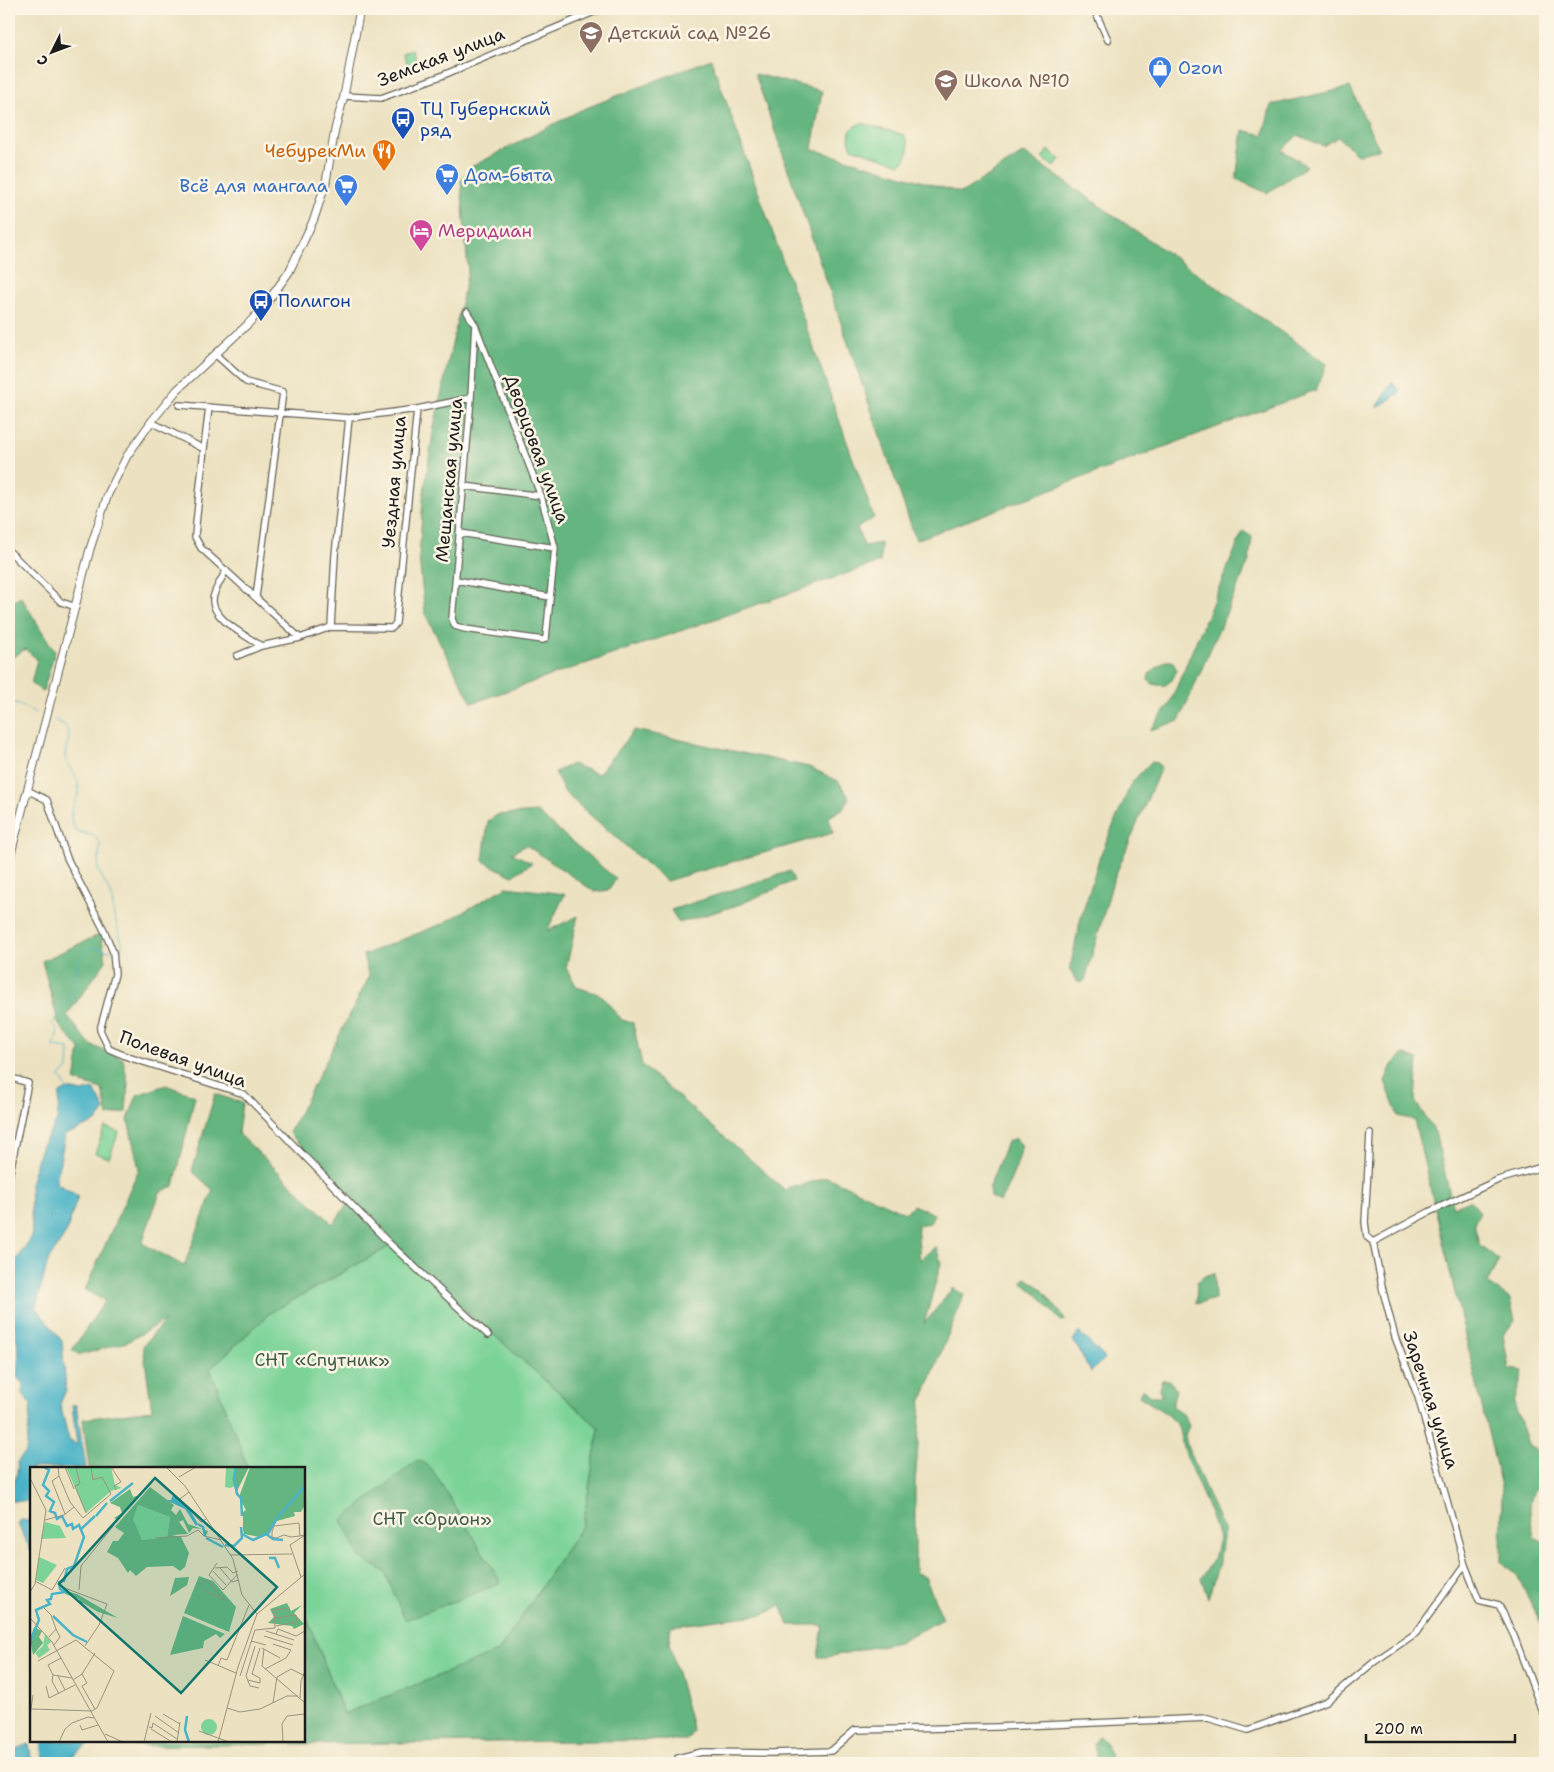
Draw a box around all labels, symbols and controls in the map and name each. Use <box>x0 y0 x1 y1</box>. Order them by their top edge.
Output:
school or university icon: Детский сад №26 <box>578 20 604 54</box>
place label: Детский сад №26 <box>608 21 771 45</box>
street label: Земская улица <box>374 22 508 92</box>
north arrow <box>28 28 78 78</box>
text: С <box>33 51 52 70</box>
shop icon: Ozon <box>1147 55 1173 89</box>
place label: Ozon <box>1178 56 1223 80</box>
school or university icon: Школа №10 <box>933 68 959 102</box>
place label: Школа №10 <box>964 69 1070 93</box>
place label: ТЦ Губернский ряд <box>420 97 551 142</box>
bus stop icon: ТЦ Губернский ряд <box>390 106 416 140</box>
restaurant icon: ЧебурекМи <box>371 138 397 172</box>
place label: ЧебурекМи <box>265 139 366 163</box>
supermarket icon: Дом-быта <box>434 162 460 196</box>
place label: Дом-быта <box>464 163 553 187</box>
supermarket icon: Всё для мангала <box>333 173 359 207</box>
place label: Всё для мангала <box>179 174 328 198</box>
hotel icon: Меридиан <box>408 218 434 252</box>
place label: Меридиан <box>438 219 532 243</box>
bus stop icon: Полигон <box>248 288 274 322</box>
place label: Полигон <box>278 289 351 313</box>
street label: Дворцовая улица <box>499 371 575 527</box>
street label: Мещанская улица <box>430 397 468 563</box>
street label: Уездная улица <box>376 415 412 549</box>
street label: Полевая улица <box>116 1025 250 1093</box>
street label: Заречная улица <box>1397 1328 1465 1472</box>
park label: СНТ «Спутник» <box>254 1348 390 1372</box>
inset map <box>30 1467 305 1742</box>
park label: СНТ «Орион» <box>372 1507 492 1531</box>
scale bar <box>1366 1712 1515 1744</box>
text: 200 m <box>1374 1719 1423 1739</box>

